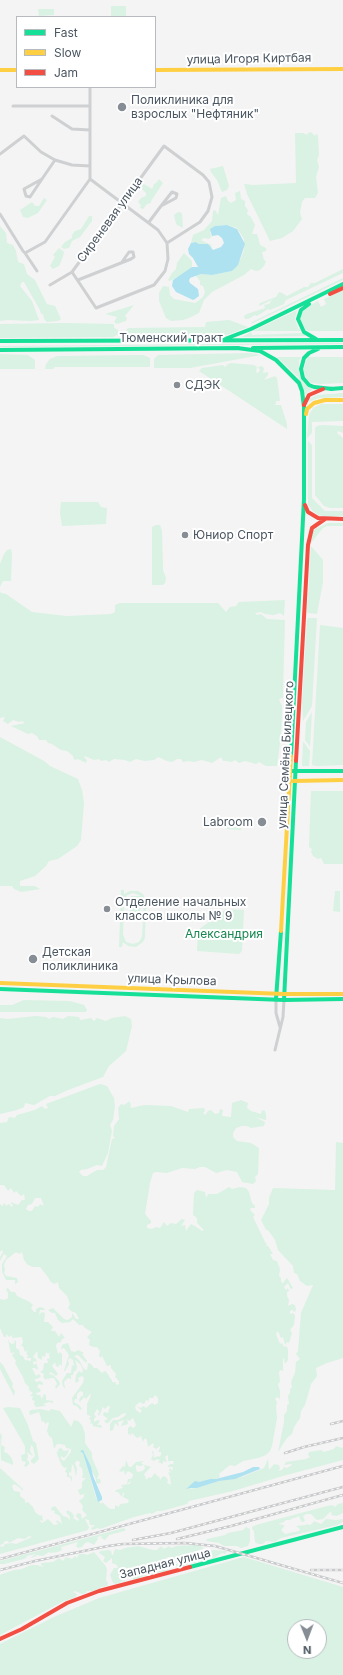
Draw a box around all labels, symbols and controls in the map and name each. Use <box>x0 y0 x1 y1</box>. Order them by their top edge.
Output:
legend <box>16 16 156 88</box>
text: Fast <box>54 25 78 40</box>
text: Slow <box>54 45 81 60</box>
street label: улица Игоря Киртбая <box>187 51 311 67</box>
text: Jam <box>54 65 78 80</box>
place label: Поликлиника для взрослых "Нефтяник" <box>131 93 259 121</box>
marker: Поликлиника для взрослых "Нефтяник" <box>116 101 128 113</box>
street label: Сиреневая улица <box>74 175 146 265</box>
street label: Тюменский тракт <box>119 331 223 345</box>
place label: СДЭК <box>185 378 220 392</box>
marker: СДЭК <box>172 380 182 390</box>
place label: Юниор Спорт <box>193 528 273 542</box>
marker: Юниор Спорт <box>180 530 190 540</box>
street label: улица Семёна Билецкого <box>275 681 297 829</box>
place label: Labroom <box>203 815 253 829</box>
marker: Labroom <box>256 816 268 828</box>
place label: Отделение начальных классов школы № 9 <box>115 895 246 923</box>
marker: Отделение начальных классов школы № 9 <box>102 904 112 914</box>
park label: Александрия <box>185 927 263 941</box>
place label: Детская поликлиника <box>42 945 118 973</box>
marker: Детская поликлиника <box>27 953 39 965</box>
street label: улица Крылова <box>127 971 217 989</box>
street label: Западная улица <box>118 1546 212 1582</box>
north arrow <box>287 1619 327 1659</box>
text: N <box>303 1643 312 1657</box>

